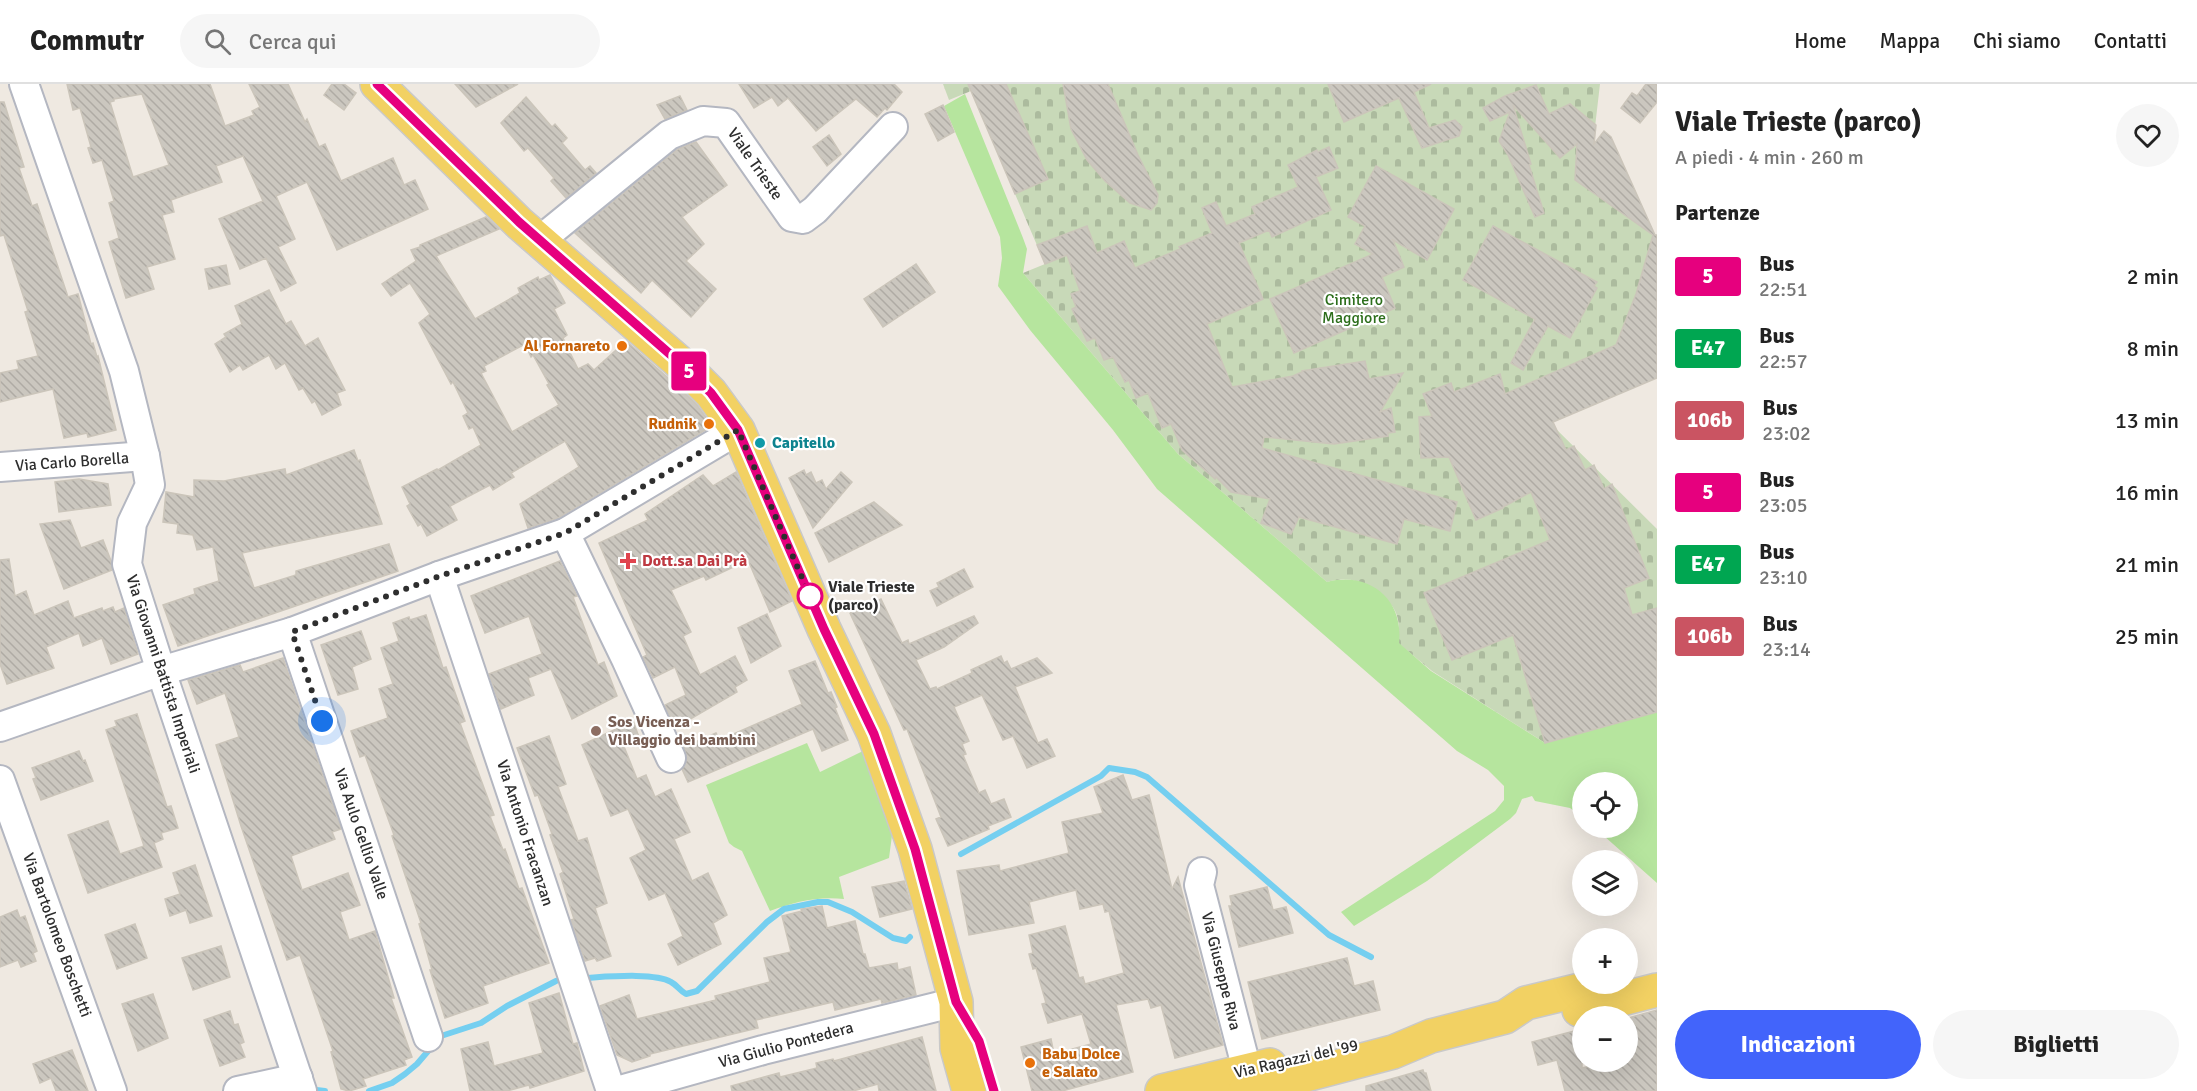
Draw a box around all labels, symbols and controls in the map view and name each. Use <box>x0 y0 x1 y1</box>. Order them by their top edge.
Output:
search box <box>180 14 600 68</box>
text: Commutr <box>30 24 144 58</box>
icon: search <box>201 25 234 58</box>
text: Cerca qui <box>249 28 337 55</box>
text: Home <box>1794 28 1847 54</box>
text: Mappa <box>1880 28 1940 54</box>
text: Chi siamo <box>1973 28 2061 54</box>
text: Contatti <box>2094 28 2167 54</box>
button: heart <box>2116 104 2179 167</box>
text: Viale Trieste (parco) <box>1675 105 1922 139</box>
street label: Viale Trieste <box>723 124 787 204</box>
text: A piedi · 4 min · 260 m <box>1675 145 1864 170</box>
text: Partenze <box>1675 199 1760 226</box>
text: Bus <box>1759 250 1794 277</box>
text: 5 <box>1702 263 1714 289</box>
text: 2 min <box>2127 263 2179 290</box>
text: 22:51 <box>1759 277 1808 302</box>
park label: Cimitero Maggiore <box>1322 290 1386 328</box>
text: Bus <box>1759 322 1794 349</box>
text: E47 <box>1691 335 1725 361</box>
text: 8 min <box>2127 335 2179 362</box>
place label: Al Fornareto <box>523 336 610 356</box>
marker: Al Fornareto <box>615 339 629 353</box>
text: 22:57 <box>1759 349 1808 374</box>
line badge: 5 <box>670 352 708 390</box>
text: 5 <box>683 358 695 384</box>
text: Bus <box>1762 394 1798 421</box>
text: 106b <box>1687 407 1732 433</box>
text: 13 min <box>2115 407 2179 434</box>
place label: Rudnik <box>648 414 698 434</box>
marker: Rudnik <box>702 417 716 431</box>
text: 23:02 <box>1762 421 1811 446</box>
place label: Capitello <box>772 433 835 453</box>
marker: Capitello <box>753 436 767 450</box>
street label: Via Carlo Borella <box>14 448 130 476</box>
text: Bus <box>1759 466 1794 493</box>
text: 5 <box>1702 479 1714 505</box>
text: 16 min <box>2115 479 2179 506</box>
text: 23:05 <box>1759 493 1808 518</box>
text: Bus <box>1759 538 1794 565</box>
place label: Dott.sa Dai Prà <box>642 551 747 571</box>
text: E47 <box>1691 551 1725 577</box>
text: 21 min <box>2115 551 2179 578</box>
marker: Dott.sa Dai Prà <box>619 552 637 570</box>
text: 23:10 <box>1759 565 1808 590</box>
street label: Via Giovanni Battista Imperiali <box>121 572 205 776</box>
place label: Viale Trieste (parco) <box>828 577 915 615</box>
marker: Viale Trieste (parco) <box>797 583 823 609</box>
text: Bus <box>1762 610 1798 637</box>
text: 106b <box>1687 623 1732 649</box>
text: 25 min <box>2115 623 2179 650</box>
text: 23:14 <box>1762 637 1811 662</box>
your location <box>307 706 337 736</box>
place label: Sos Vicenza - Villaggio dei bambini <box>608 712 756 750</box>
marker: Sos Vicenza - Villaggio dei bambini <box>589 724 603 738</box>
street label: Via Antonio Fracanzan <box>492 757 558 909</box>
street label: Via Aulo Gellio Valle <box>329 766 393 902</box>
map controls <box>1572 772 1638 1072</box>
button: locate <box>1572 772 1638 838</box>
street label: Via Bartolomeo Boschetti <box>18 850 96 1020</box>
button: layers <box>1572 850 1638 916</box>
street label: Via Giuseppe Riva <box>1197 910 1245 1032</box>
button: + <box>1572 928 1638 994</box>
button: − <box>1572 1006 1638 1072</box>
button: Indicazioni <box>1675 1010 1921 1079</box>
button: Biglietti <box>1933 1010 2179 1079</box>
street label: Via Giulio Pontedera <box>716 1017 856 1073</box>
street label: Via Ragazzi del '99 <box>1232 1035 1360 1083</box>
place label: Babu Dolce e Salato <box>1042 1044 1120 1082</box>
marker: Babu Dolce e Salato <box>1023 1056 1037 1070</box>

